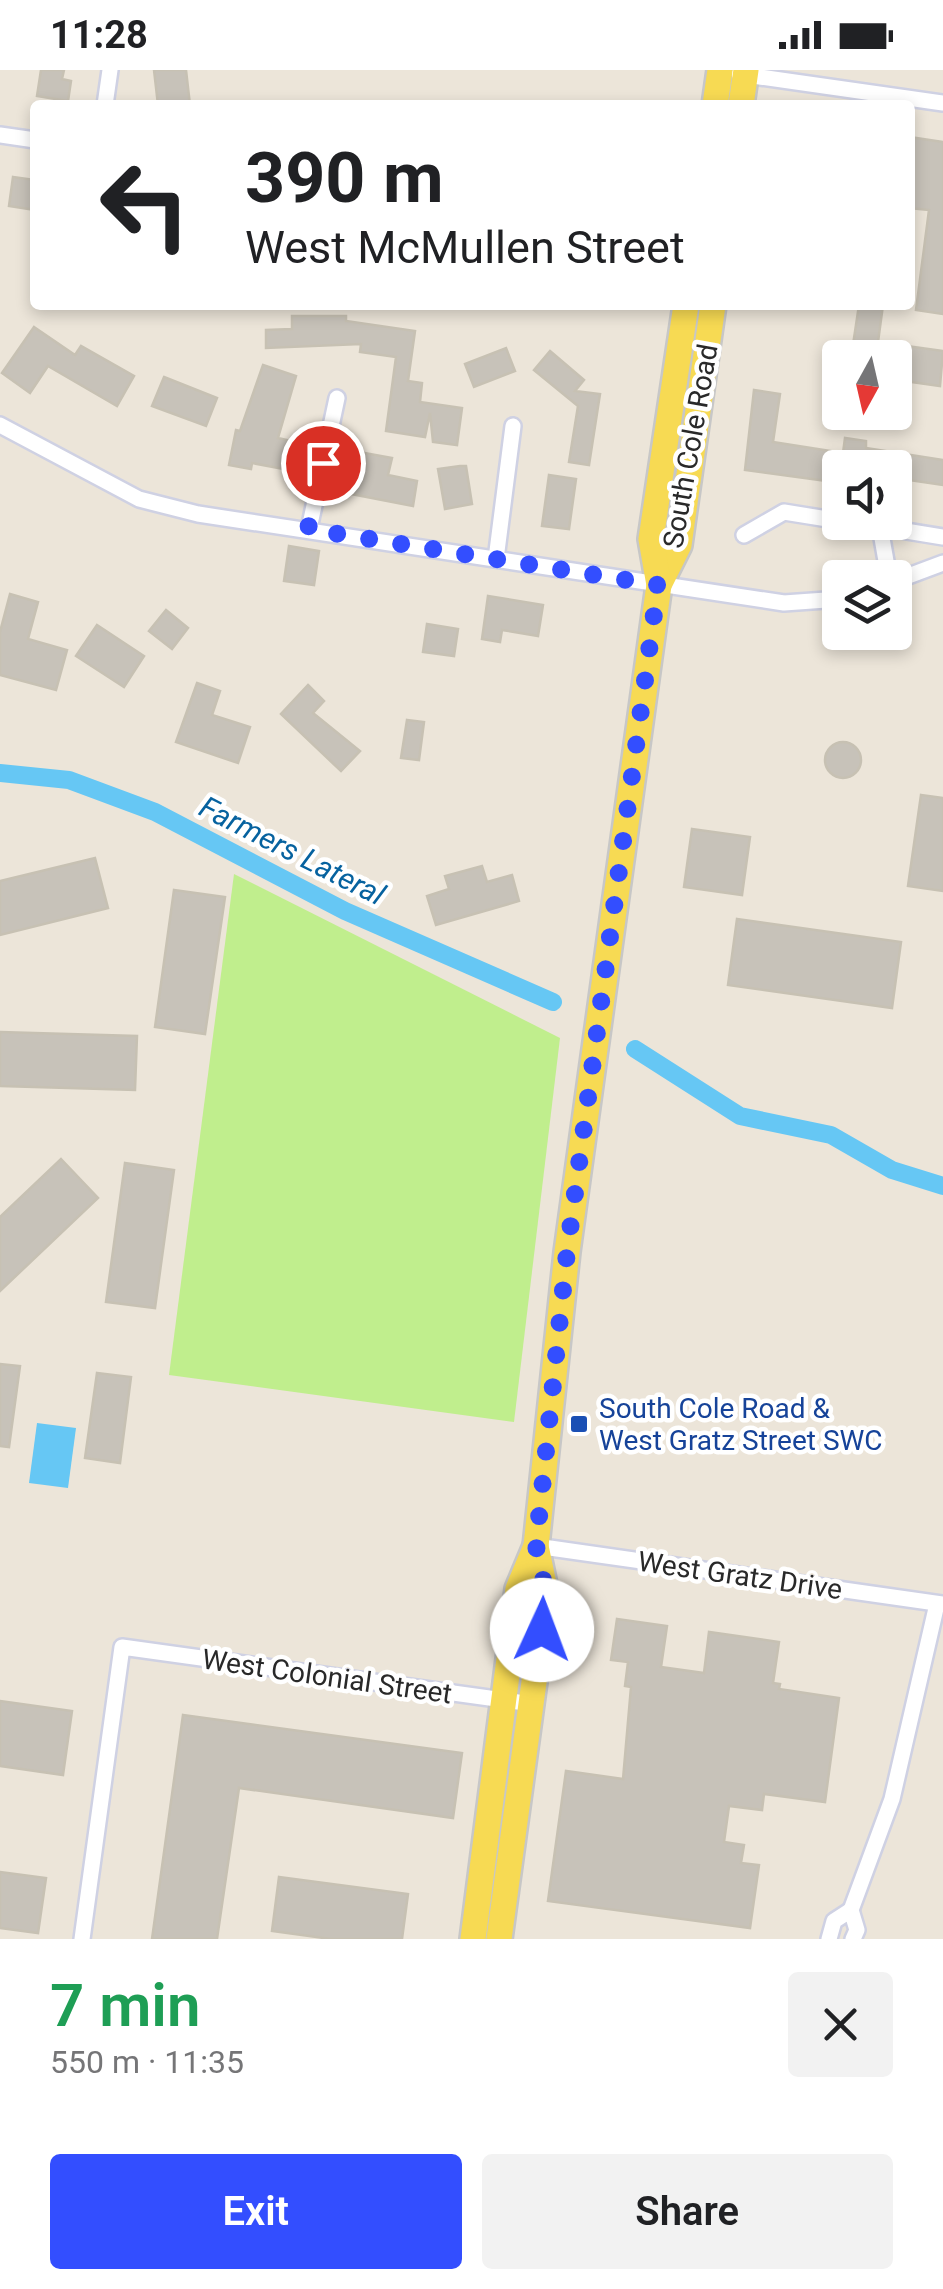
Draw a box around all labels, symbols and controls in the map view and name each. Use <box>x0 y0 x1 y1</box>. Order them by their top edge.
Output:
text: 11:28 <box>50 13 148 57</box>
text: 390 m <box>245 137 444 219</box>
icon: left <box>80 140 210 270</box>
text: West McMullen Street <box>245 221 685 274</box>
north arrow <box>822 340 912 430</box>
map controls <box>822 340 912 650</box>
street label: South Cole Road <box>656 341 725 551</box>
pin <box>281 421 366 506</box>
icon: arrive <box>296 436 351 491</box>
button: sound <box>822 450 912 540</box>
button: layers <box>822 560 912 650</box>
water label: Farmers Lateral <box>194 789 391 913</box>
place label: South Cole Road & West Gratz Street SWC <box>599 1392 883 1457</box>
marker: South Cole Road & West Gratz Street SWC <box>568 1413 590 1435</box>
street label: West Gratz Drive <box>636 1545 844 1606</box>
position arrow <box>490 1578 594 1682</box>
street label: West Colonial Street <box>200 1643 454 1710</box>
text: 7 min <box>50 1970 200 2041</box>
button: close <box>788 1972 893 2077</box>
text: 550 m · 11:35 <box>50 2043 244 2081</box>
button: Exit <box>50 2154 462 2269</box>
button: Share <box>482 2154 893 2269</box>

